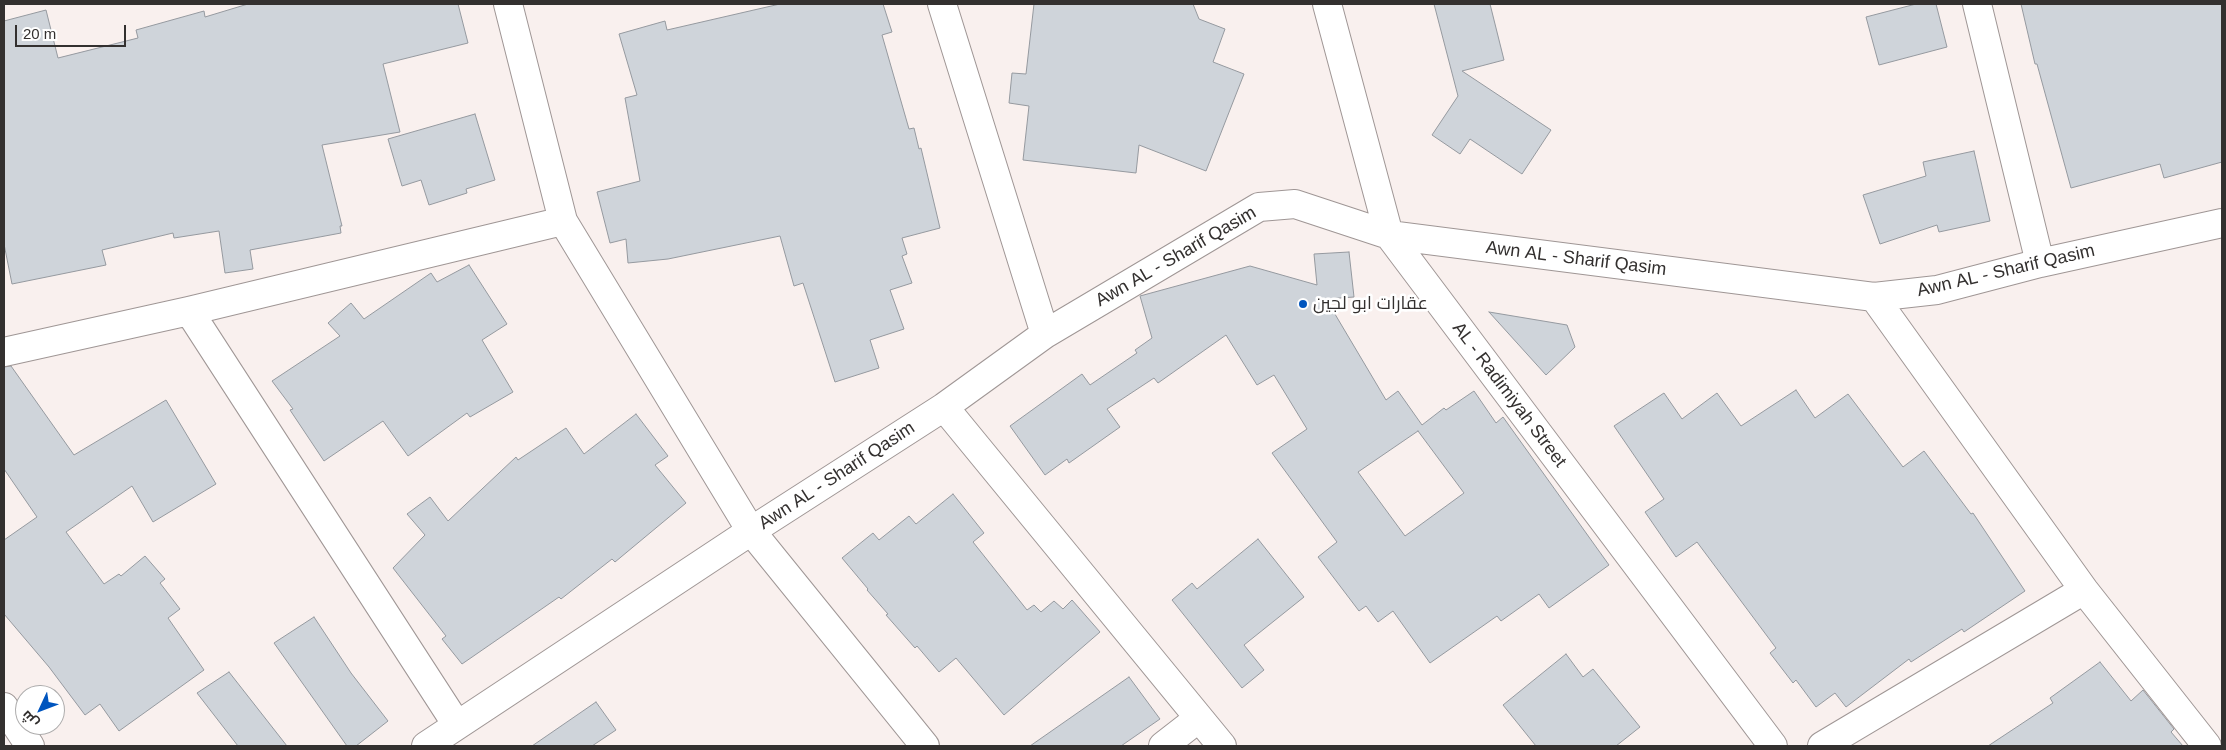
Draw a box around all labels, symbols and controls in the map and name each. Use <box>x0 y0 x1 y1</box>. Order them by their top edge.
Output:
scale bar <box>18 15 129 47</box>
text: 20 m <box>23 25 56 42</box>
street label: Awn AL - Sharif Qasim <box>1092 202 1260 312</box>
street label: Awn AL - Sharif Qasim <box>1484 237 1668 281</box>
street label: Awn AL - Sharif Qasim <box>1915 240 2097 302</box>
place label: عقارات ابو لجين <box>1313 293 1428 315</box>
marker: عقارات ابو لجين <box>1297 298 1309 310</box>
street label: AL - Radimiyah Street <box>1447 318 1571 472</box>
street label: Awn AL - Sharif Qasim <box>755 417 919 535</box>
north arrow <box>15 685 65 735</box>
text: ش <box>18 708 42 732</box>

